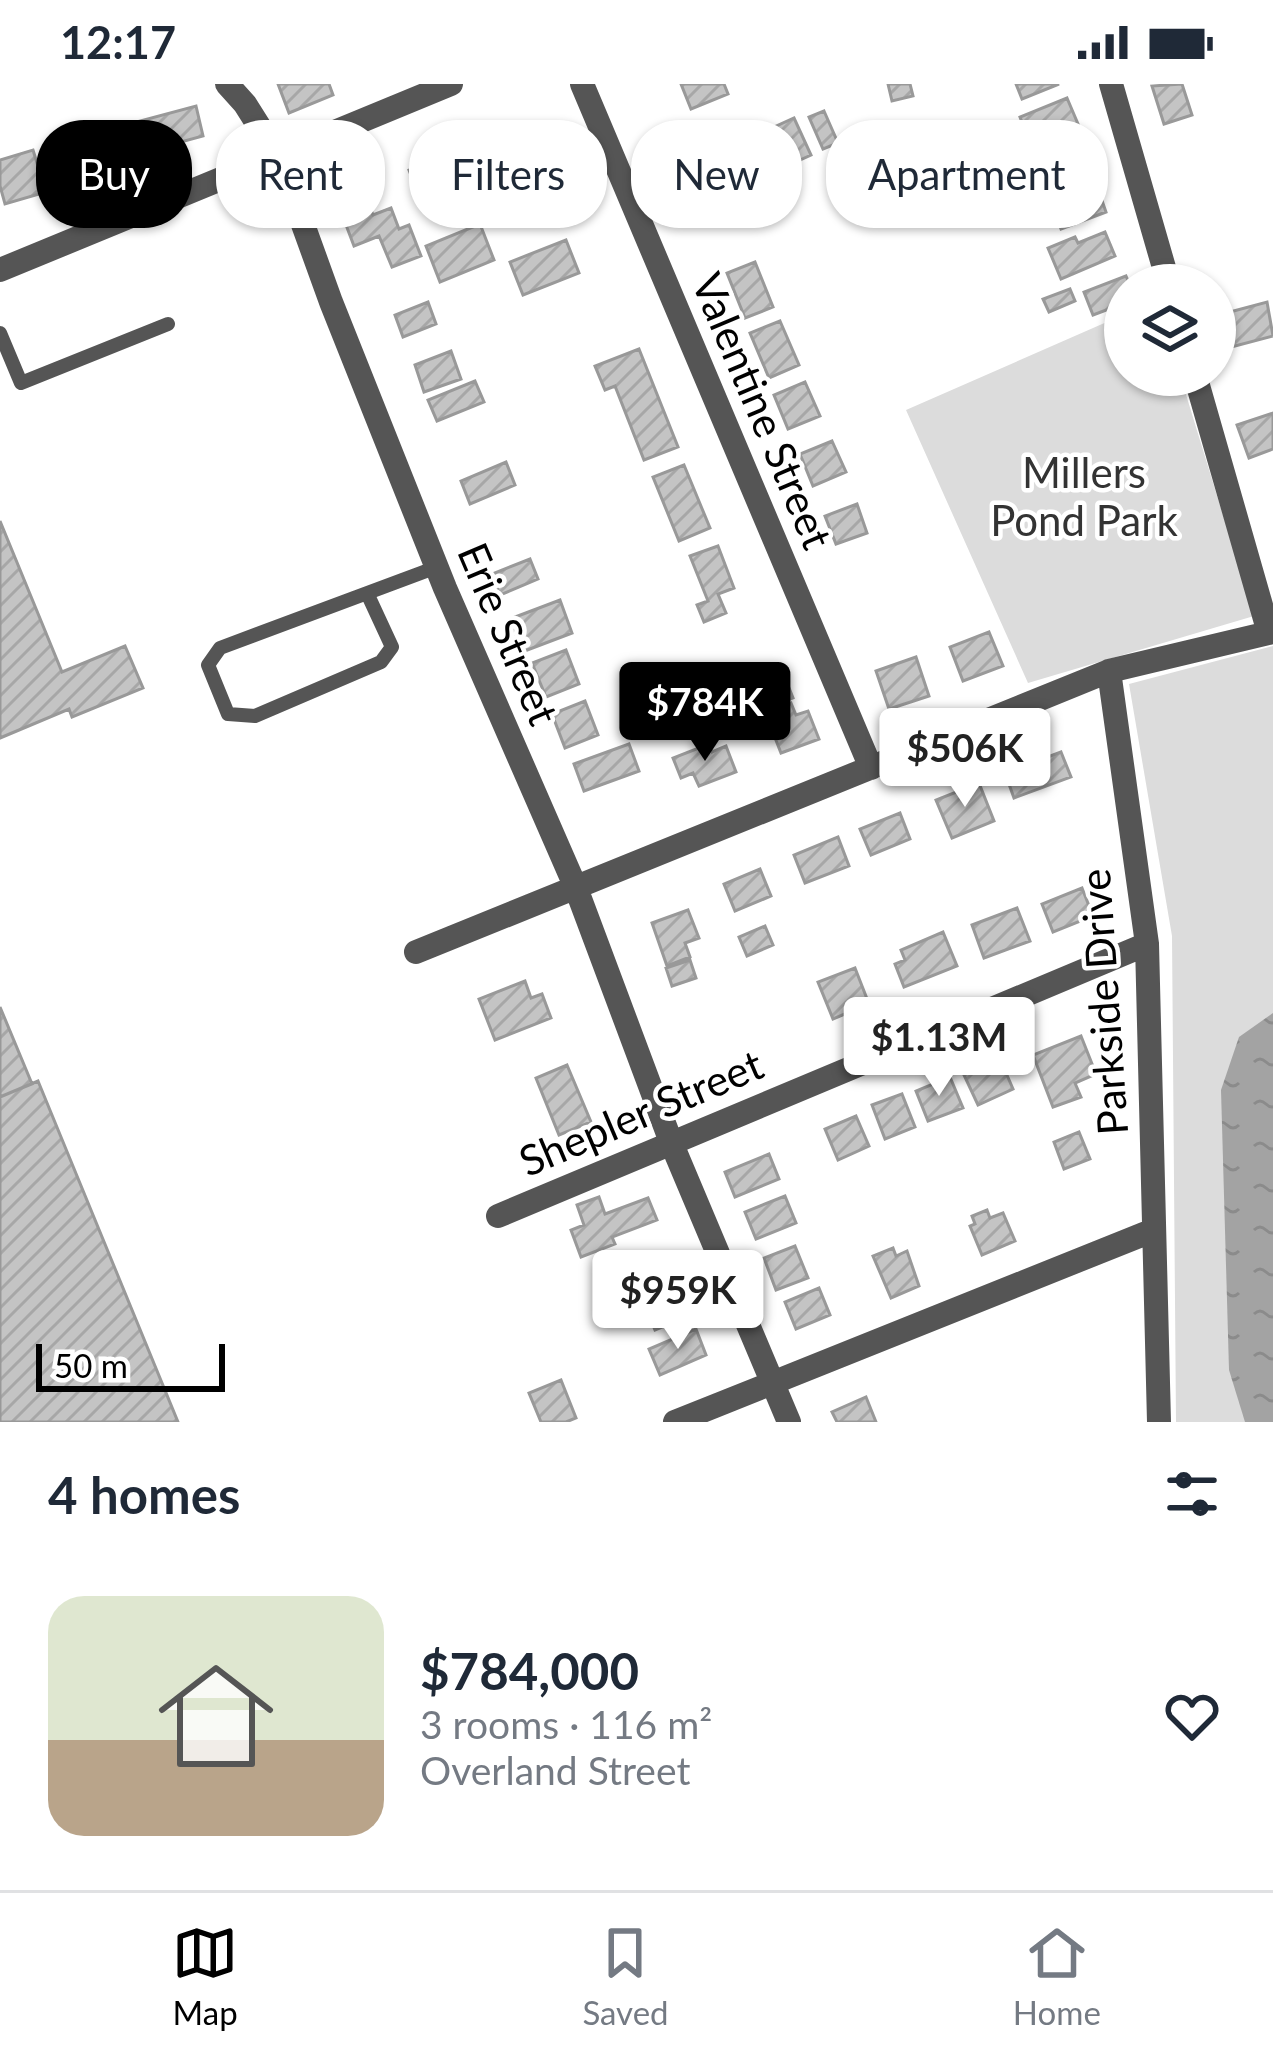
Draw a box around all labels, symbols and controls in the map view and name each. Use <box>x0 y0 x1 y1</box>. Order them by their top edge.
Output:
text: 12:17 <box>60 15 176 69</box>
chip: Buy <box>36 120 192 228</box>
chip: Rent <box>216 120 385 228</box>
chip: Filters <box>409 120 607 228</box>
chip: New <box>631 120 802 228</box>
chip: Apartment <box>826 120 1108 228</box>
map controls <box>1104 264 1236 396</box>
button: layers <box>1104 264 1236 396</box>
street label: Valentine Street <box>682 265 843 556</box>
park label: Millers Pond Park <box>990 447 1178 545</box>
street label: Erie Street <box>448 535 570 732</box>
pin: $784K <box>621 662 789 764</box>
text: $784K <box>646 678 764 724</box>
pin: $506K <box>881 708 1049 810</box>
text: $506K <box>906 724 1024 770</box>
street label: Parkside Drive <box>1069 867 1137 1137</box>
pin: $1.13M <box>841 997 1037 1099</box>
text: $1.13M <box>871 1013 1007 1059</box>
street label: Shepler Street <box>511 1038 770 1186</box>
pin: $959K <box>594 1250 762 1352</box>
text: $959K <box>619 1266 737 1312</box>
scale bar <box>36 1338 225 1391</box>
text: 50 m <box>54 1345 128 1385</box>
icon: filters <box>1159 1461 1225 1527</box>
text: 4 homes <box>48 1464 240 1525</box>
text: $784,000 <box>420 1640 639 1701</box>
icon: home <box>144 1644 288 1788</box>
icon: heart <box>1159 1683 1225 1749</box>
text: 3 rooms · 116 m² <box>420 1701 712 1747</box>
text: Overland Street <box>420 1747 690 1793</box>
tab: Map <box>172 1920 238 2032</box>
tab: Saved <box>582 1920 669 2032</box>
tab: Home <box>1013 1920 1101 2032</box>

